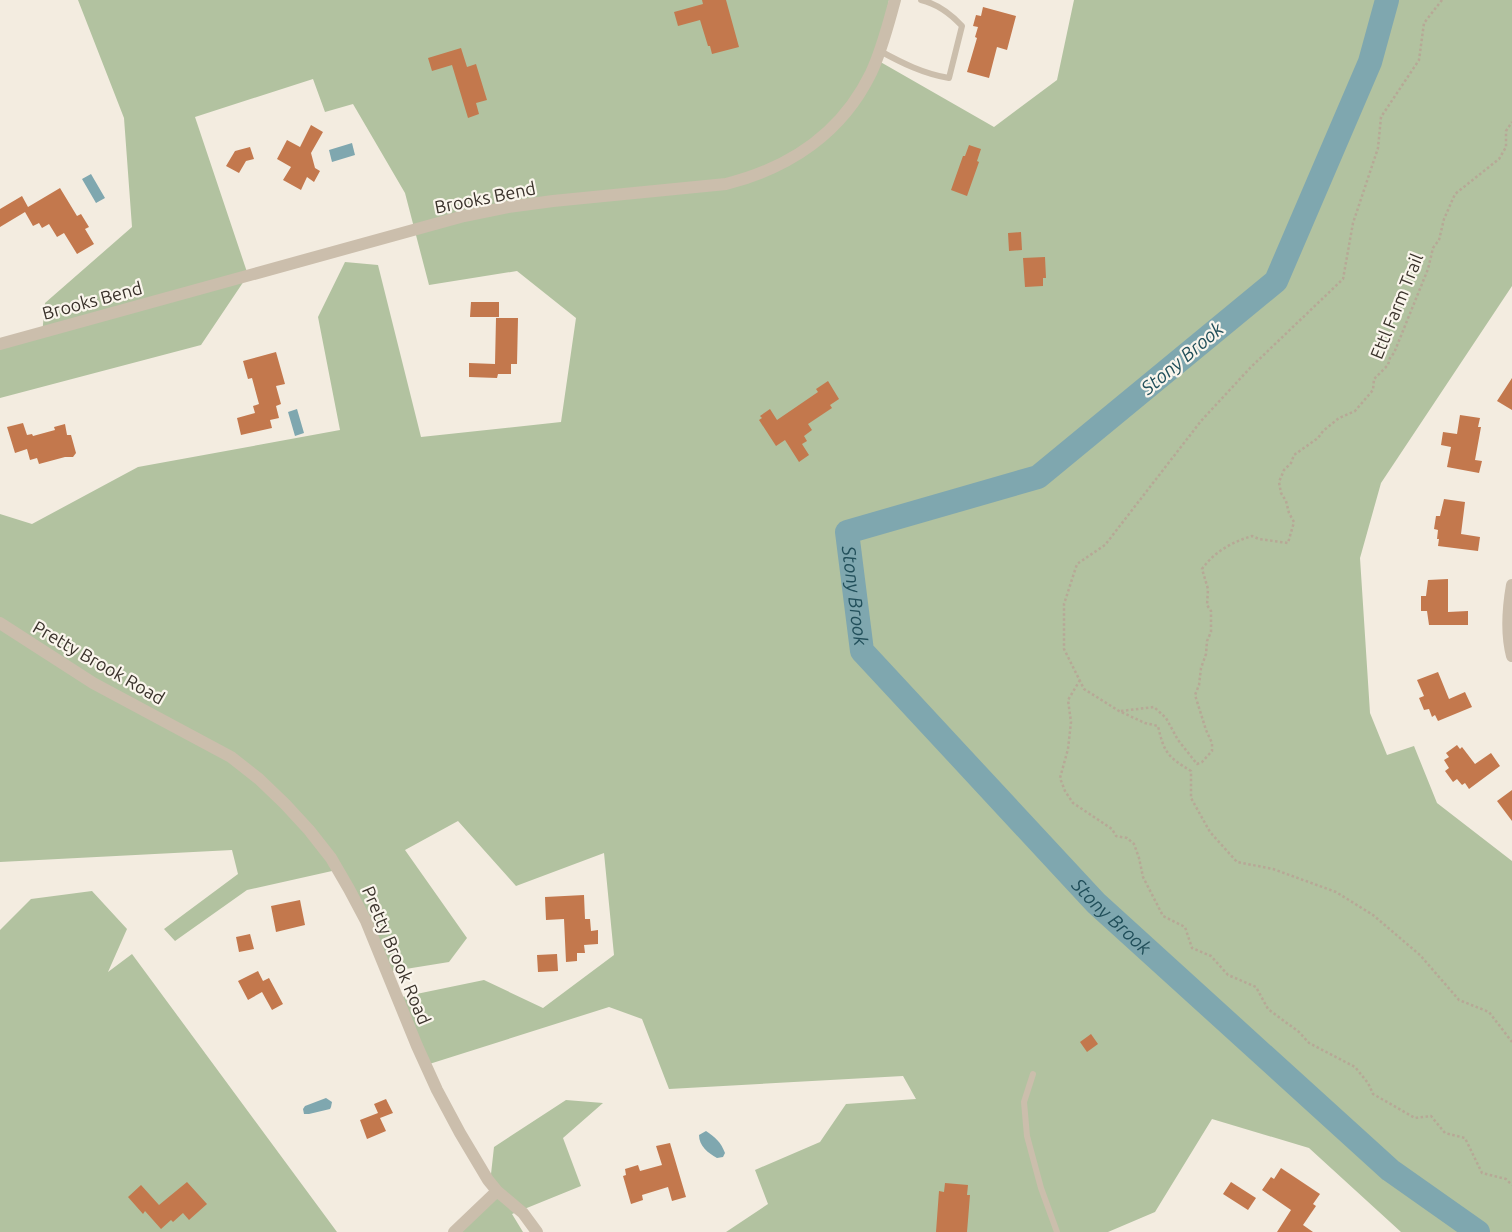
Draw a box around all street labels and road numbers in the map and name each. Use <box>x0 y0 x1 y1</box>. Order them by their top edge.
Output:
street label: Brooks Bend <box>433 177 537 217</box>
street label: Ettl Farm Trail <box>1366 250 1426 362</box>
street label: Brooks Bend <box>40 277 144 323</box>
street label: Pretty Brook Road <box>30 616 168 708</box>
street label: Pretty Brook Road <box>359 883 435 1027</box>

